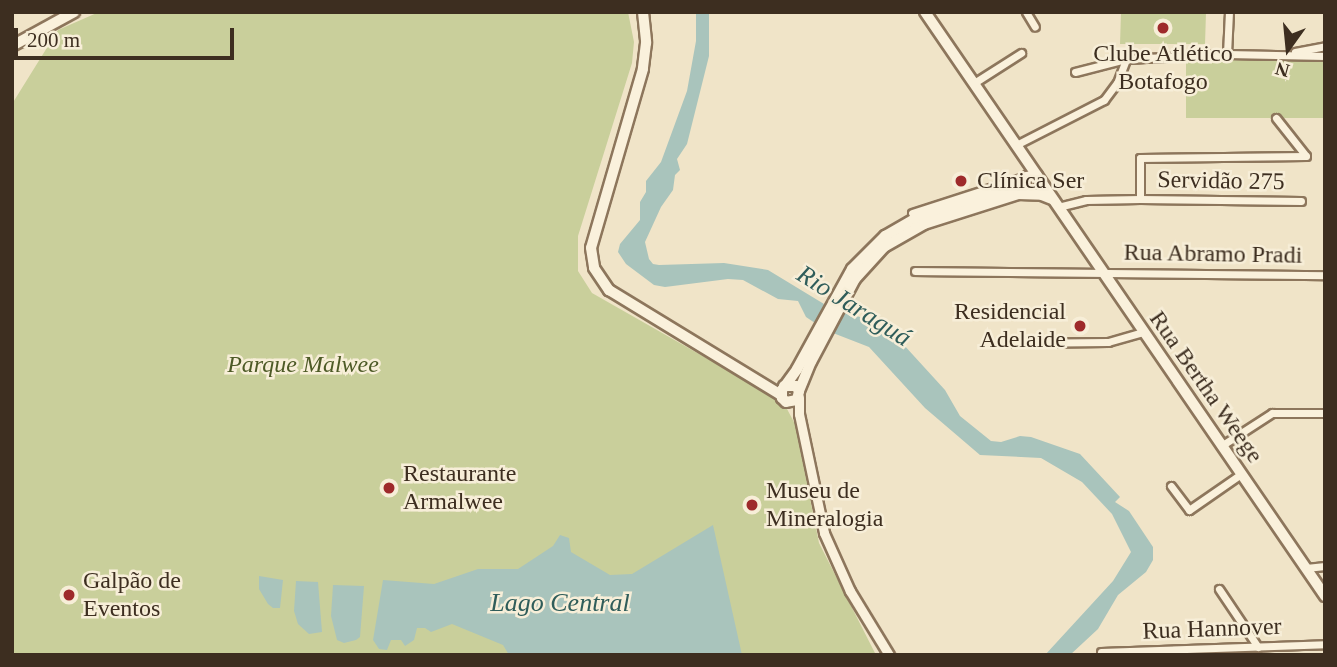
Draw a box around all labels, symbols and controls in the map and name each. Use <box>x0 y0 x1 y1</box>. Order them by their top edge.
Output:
scale bar <box>18 14 238 58</box>
north arrow <box>1253 14 1323 84</box>
marker: Clube Atlético Botafogo <box>1155 20 1171 36</box>
text: 200 m <box>27 28 80 52</box>
place label: Clube Atlético Botafogo <box>1093 40 1233 96</box>
text: N <box>1273 58 1292 82</box>
street label: Servidão 275 <box>1157 165 1285 197</box>
place label: Clínica Ser <box>977 167 1084 195</box>
marker: Clínica Ser <box>951 171 971 191</box>
street label: Rua Abramo Pradi <box>1123 238 1303 270</box>
water label: Rio Jaraguá <box>791 259 917 353</box>
place label: Residencial Adelaide <box>954 298 1066 354</box>
street label: Rua Bertha Weege <box>1143 305 1269 469</box>
marker: Residencial Adelaide <box>1072 318 1088 334</box>
park label: Parque Malwee <box>227 351 379 379</box>
place label: Restaurante Armalwee <box>403 460 516 516</box>
place label: Museu de Mineralogia <box>766 477 883 533</box>
marker: Restaurante Armalwee <box>381 480 397 496</box>
marker: Museu de Mineralogia <box>744 497 760 513</box>
place label: Galpão de Eventos <box>83 567 181 623</box>
marker: Galpão de Eventos <box>61 587 77 603</box>
water label: Lago Central <box>490 587 630 619</box>
street label: Rua Hannover <box>1142 612 1282 646</box>

